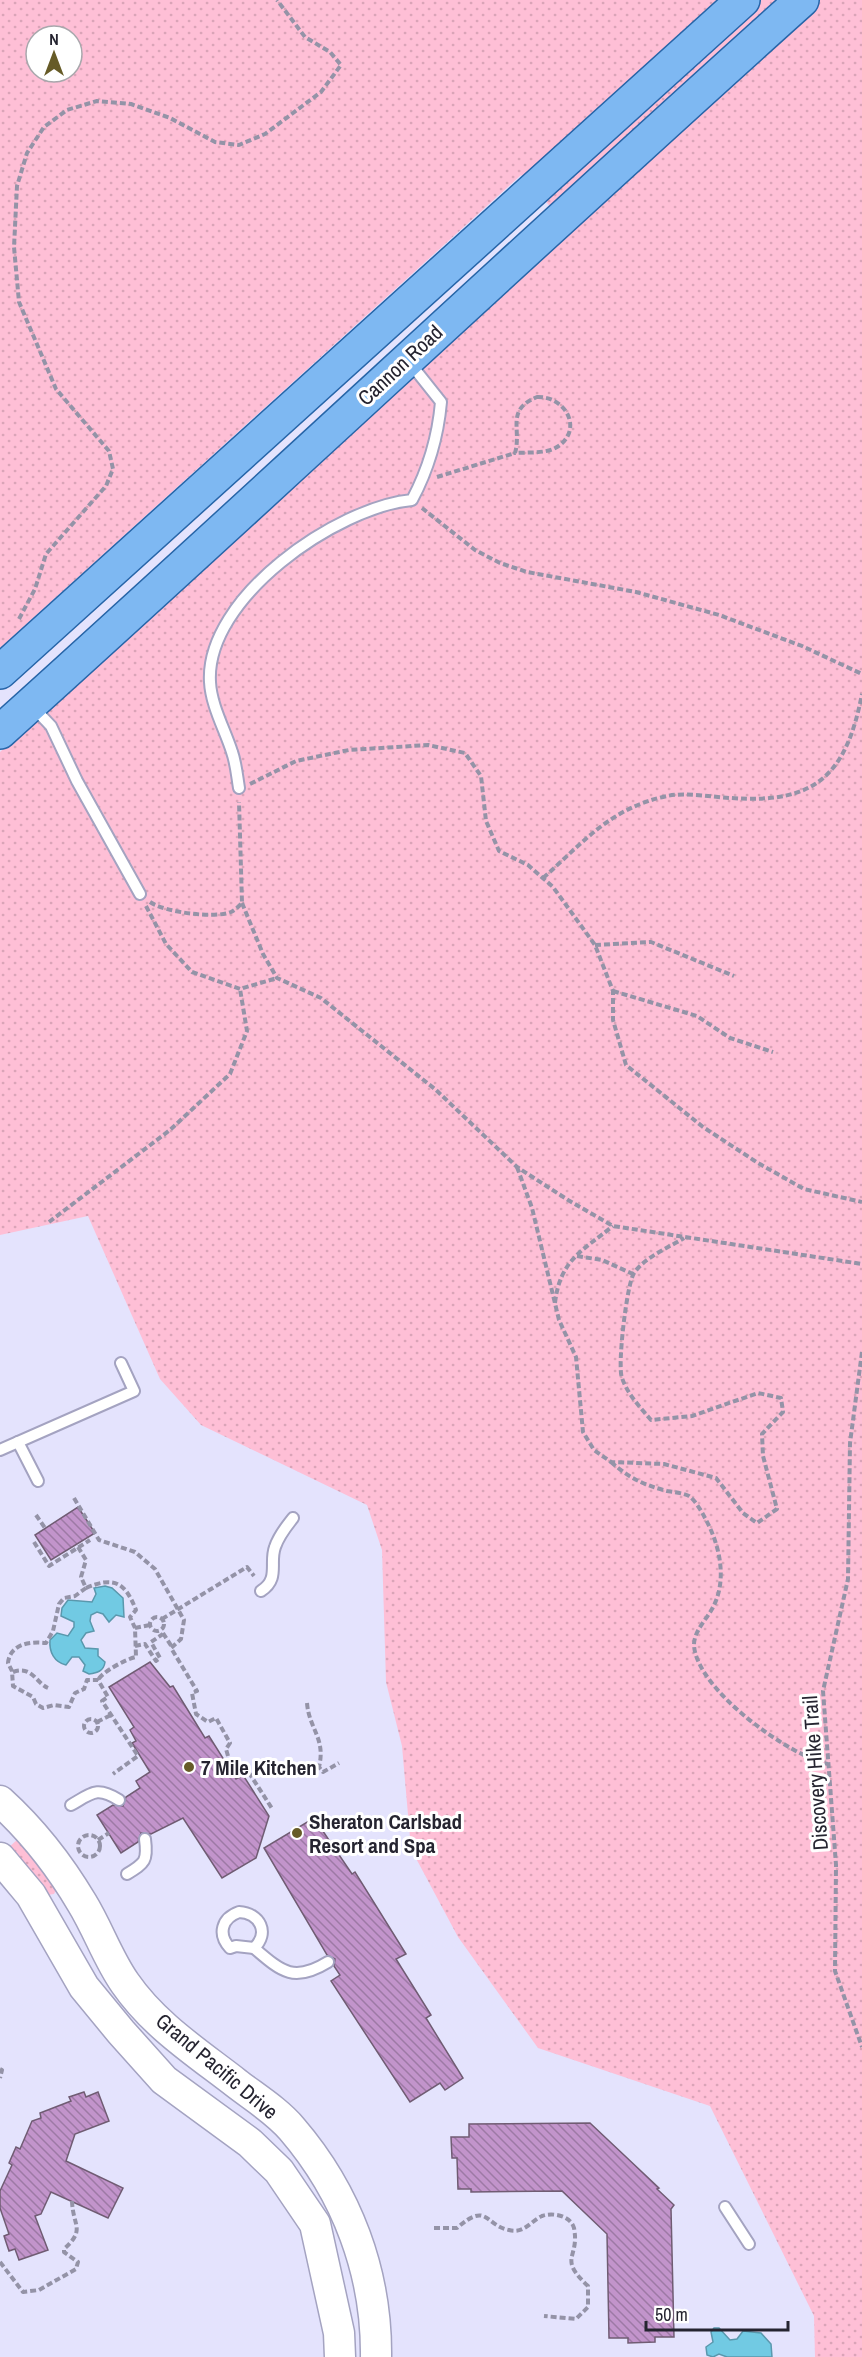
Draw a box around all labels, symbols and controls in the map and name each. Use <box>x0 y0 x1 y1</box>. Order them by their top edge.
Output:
north arrow <box>24 24 84 84</box>
text: N <box>49 28 59 50</box>
street label: Cannon Road <box>351 318 449 412</box>
street label: Discovery Hike Trail <box>795 1695 835 1851</box>
place label: 7 Mile Kitchen <box>201 1753 317 1782</box>
marker: 7 Mile Kitchen <box>182 1760 196 1774</box>
place label: Sheraton Carlsbad Resort and Spa <box>309 1807 462 1860</box>
marker: Sheraton Carlsbad Resort and Spa <box>290 1826 304 1840</box>
street label: Grand Pacific Drive <box>150 2006 284 2126</box>
scale bar <box>646 2294 788 2332</box>
text: 50 m <box>655 2302 688 2327</box>

